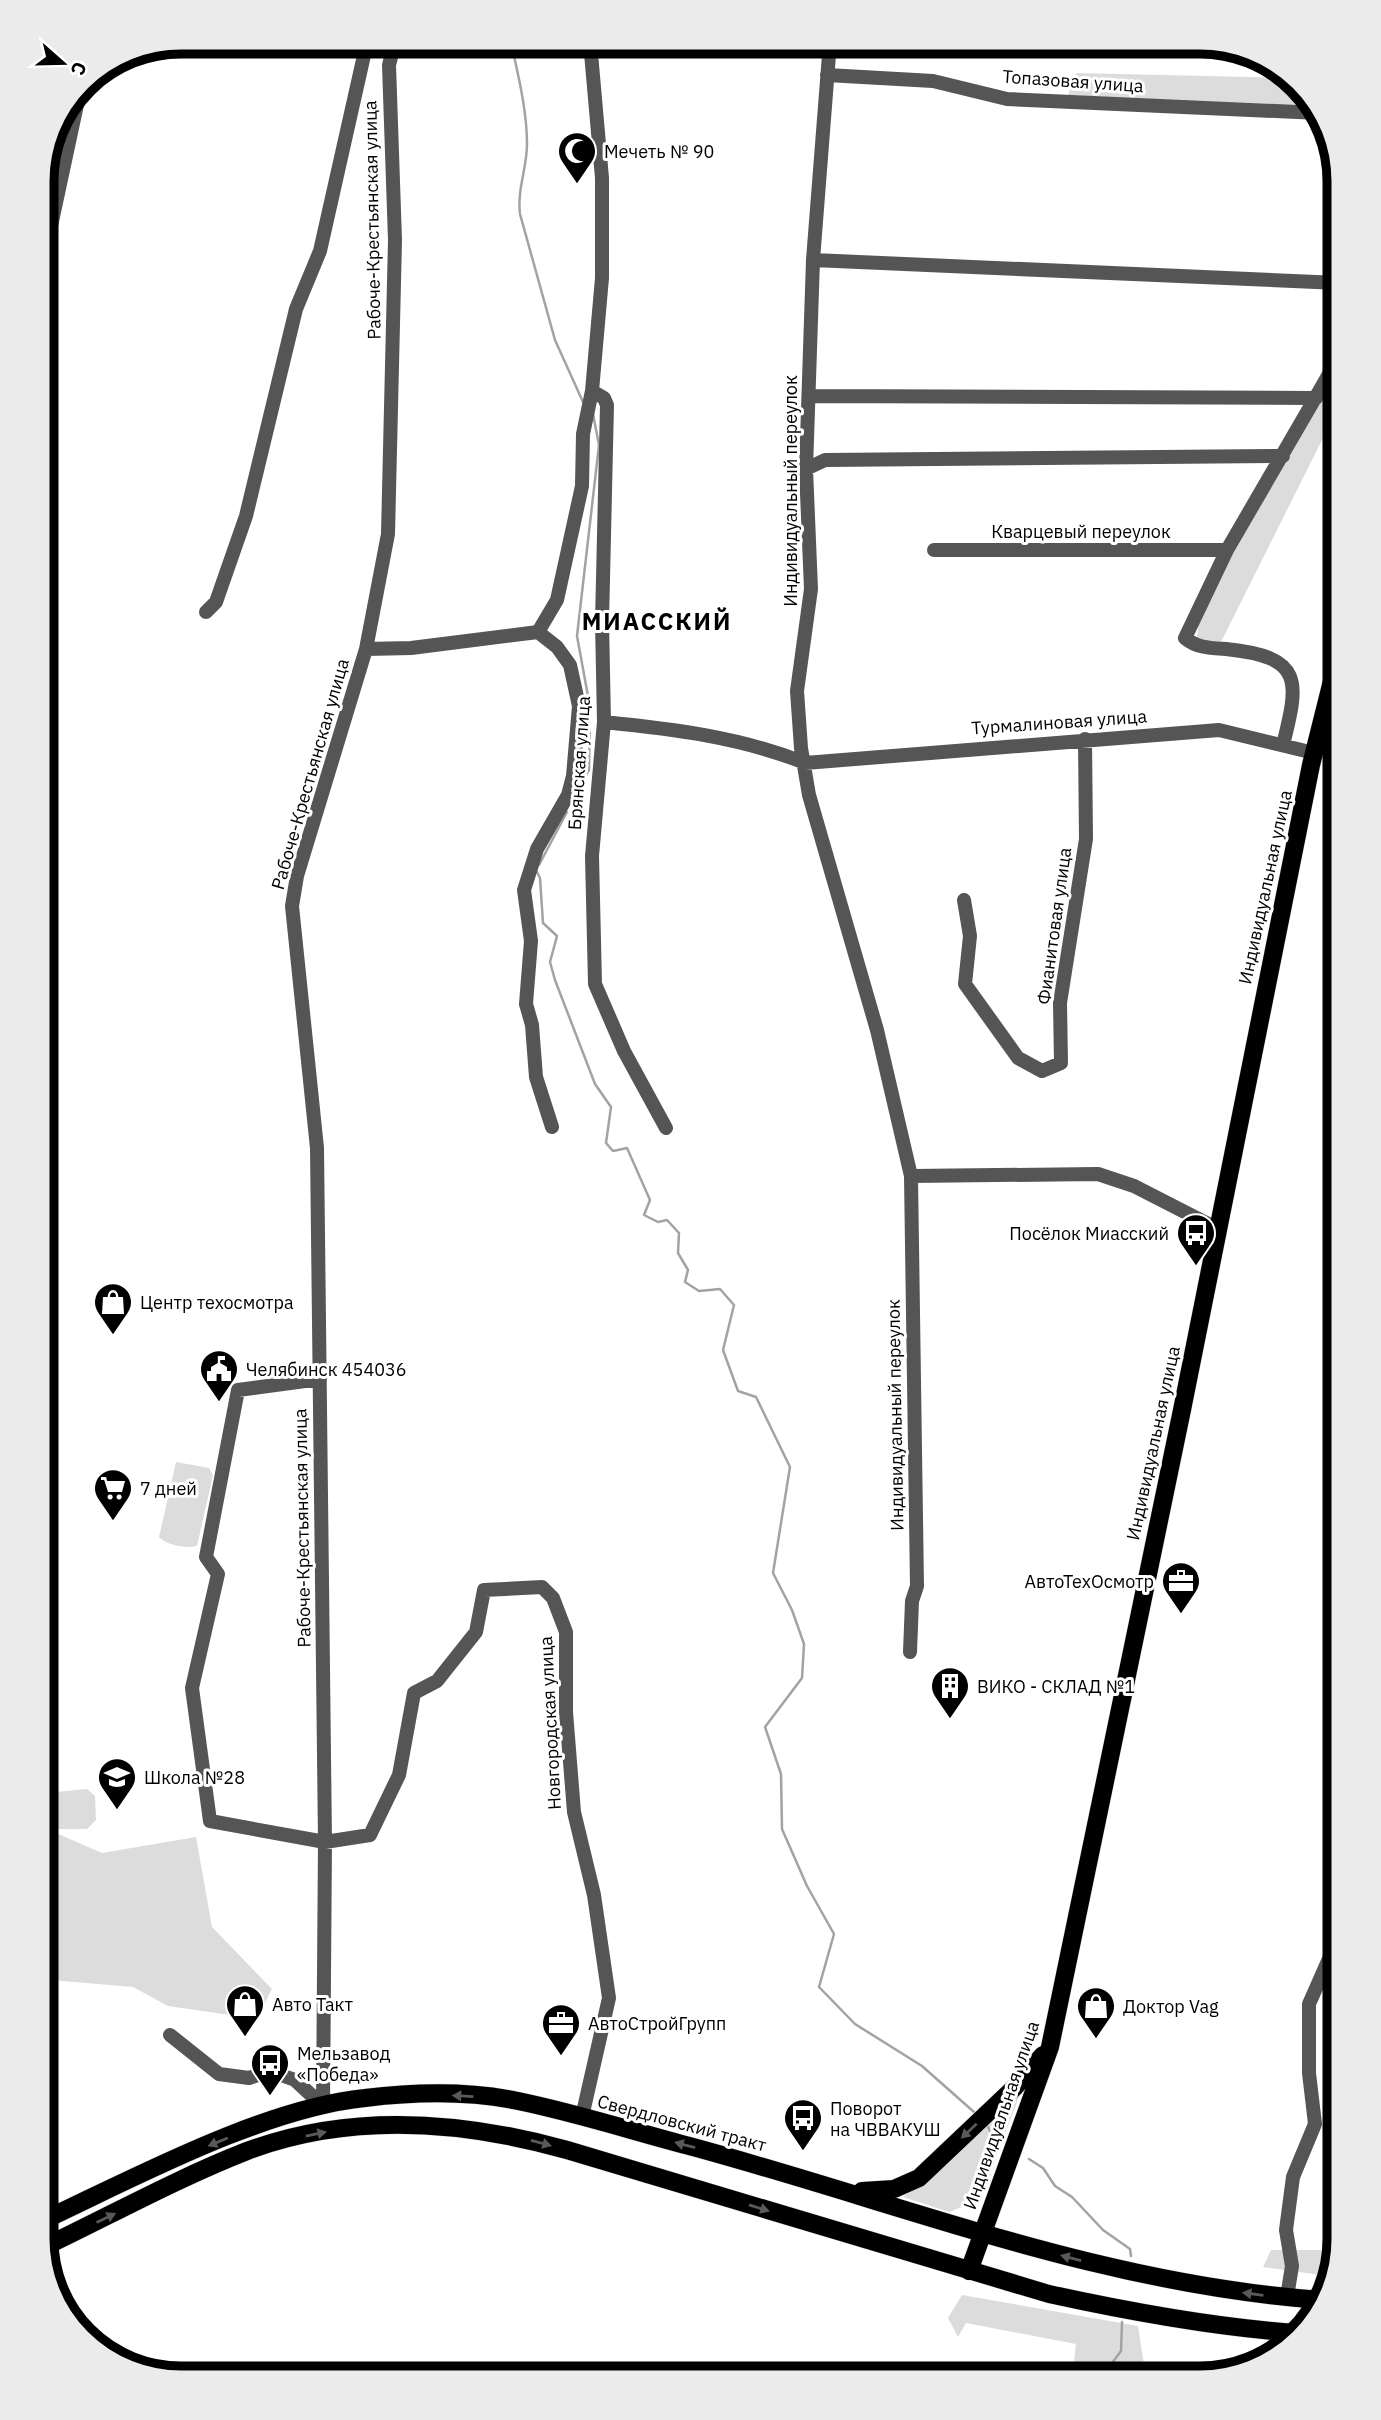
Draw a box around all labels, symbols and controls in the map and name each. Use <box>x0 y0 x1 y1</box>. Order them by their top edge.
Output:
north arrow <box>28 28 98 98</box>
text: С <box>66 59 92 79</box>
street label: Топазовая улица <box>1002 65 1145 97</box>
street label: Рабоче-Крестьянская улица <box>358 100 386 340</box>
mosque icon: Мечеть № 90 <box>556 130 598 185</box>
place label: Мечеть № 90 <box>604 140 714 163</box>
street label: Индивидуальный переулок <box>779 375 802 607</box>
street label: Кварцевый переулок <box>991 520 1171 543</box>
district label: МИАССКИЙ <box>582 605 732 637</box>
street label: Рабоче-Крестьянская улица <box>266 656 354 892</box>
street label: Брянская улица <box>563 695 595 831</box>
street label: Турмалиновая улица <box>970 704 1148 740</box>
street label: Индивидуальная улица <box>1233 787 1297 986</box>
street label: Фианитовая улица <box>1032 846 1076 1006</box>
bus stop icon: Посёлок Миасский <box>1175 1212 1217 1267</box>
place label: Посёлок Миасский <box>1009 1222 1169 1245</box>
shop icon: Центр техосмотра <box>92 1281 134 1336</box>
place label: Центр техосмотра <box>140 1291 294 1314</box>
street label: Индивидуальный переулок <box>881 1299 909 1531</box>
street label: Индивидуальная улица <box>1121 1343 1185 1542</box>
public building icon: Челябинск 454036 <box>198 1348 240 1403</box>
place label: Челябинск 454036 <box>246 1358 407 1381</box>
street label: Рабоче-Крестьянская улица <box>288 1408 316 1648</box>
supermarket icon: 7 дней <box>92 1467 134 1522</box>
place label: 7 дней <box>140 1477 197 1500</box>
office icon: АвтоТехОсмотр <box>1160 1560 1202 1615</box>
place label: АвтоТехОсмотр <box>1025 1570 1154 1593</box>
street label: Новгородская улица <box>534 1635 566 1810</box>
building icon: ВИКО - СКЛАД №1 <box>929 1665 971 1720</box>
place label: ВИКО - СКЛАД №1 <box>977 1675 1135 1698</box>
school or university icon: Школа №28 <box>96 1756 138 1811</box>
place label: Школа №28 <box>144 1766 245 1789</box>
shop icon: Авто Такт <box>224 1983 266 2038</box>
shop icon: Доктор Vag <box>1075 1985 1117 2040</box>
place label: Авто Такт <box>272 1993 354 2016</box>
place label: Доктор Vag <box>1123 1995 1219 2018</box>
office icon: АвтоСтройГрупп <box>540 2002 582 2057</box>
place label: АвтоСтройГрупп <box>588 2012 726 2035</box>
street label: Индивидуальная улица <box>958 2017 1044 2212</box>
bus stop icon: Мельзавод «Победа» <box>249 2042 291 2097</box>
place label: Мельзавод «Победа» <box>297 2042 391 2086</box>
street label: Свердловский тракт <box>595 2089 769 2157</box>
one-way arrow <box>452 2090 474 2101</box>
bus stop icon: Поворот на ЧВВАКУШ <box>782 2097 824 2152</box>
place label: Поворот на ЧВВАКУШ <box>830 2097 941 2141</box>
one-way arrow <box>960 2123 978 2139</box>
one-way arrow <box>305 2128 327 2139</box>
one-way arrow <box>208 2136 229 2147</box>
one-way arrow <box>530 2138 552 2149</box>
one-way arrow <box>674 2139 696 2150</box>
one-way arrow <box>749 2203 770 2214</box>
one-way arrow <box>96 2212 116 2223</box>
one-way arrow <box>1060 2252 1082 2263</box>
one-way arrow <box>1241 2288 1263 2299</box>

